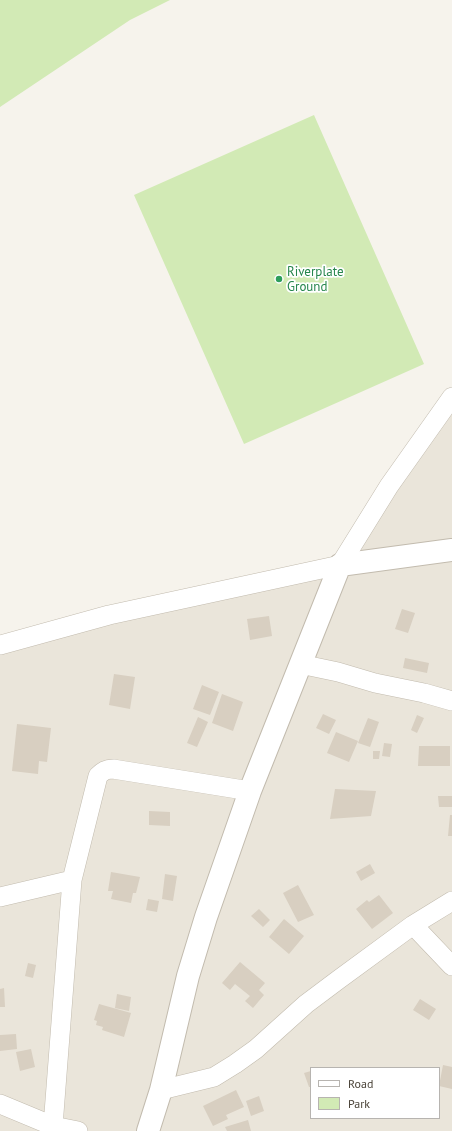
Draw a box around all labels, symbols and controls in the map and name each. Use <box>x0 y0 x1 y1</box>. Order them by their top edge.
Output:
place label: Riverplate Ground <box>287 264 344 295</box>
marker: Riverplate Ground <box>274 274 284 284</box>
legend <box>310 1067 440 1119</box>
text: Road <box>348 1076 373 1091</box>
text: Park <box>348 1096 370 1111</box>

